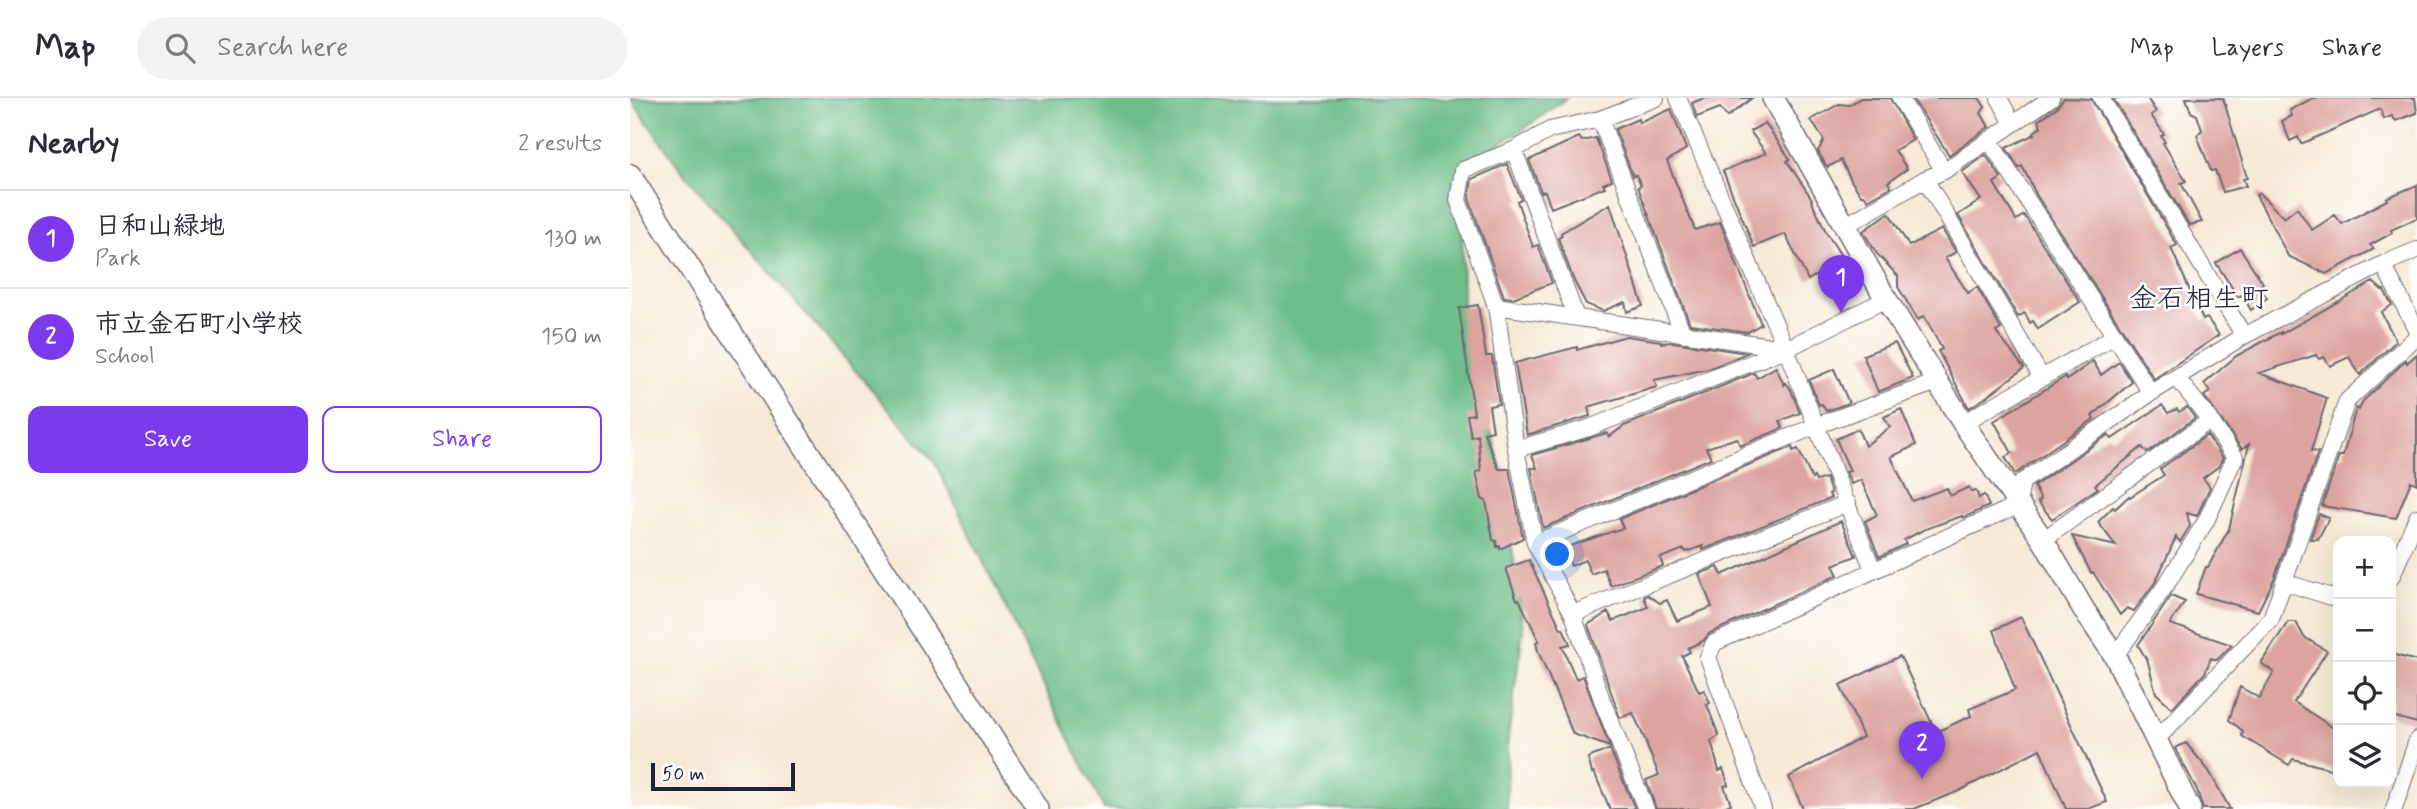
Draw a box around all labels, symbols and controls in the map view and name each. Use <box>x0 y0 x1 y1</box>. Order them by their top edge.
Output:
search box <box>137 17 627 80</box>
text: Map <box>35 26 95 70</box>
icon: search <box>161 29 199 67</box>
text: Search here <box>217 31 348 65</box>
text: Map <box>2130 33 2174 64</box>
text: Layers <box>2212 33 2284 64</box>
text: Share <box>2322 33 2382 64</box>
text: Nearby <box>28 124 119 163</box>
text: 2 results <box>518 129 602 159</box>
text: 日和山緑地 <box>95 210 225 244</box>
text: 1 <box>46 224 56 254</box>
text: 130 m <box>544 224 602 254</box>
text: Park <box>95 244 141 274</box>
pin: 1 <box>1818 255 1864 313</box>
district label: 金石相生町 <box>2129 281 2269 318</box>
text: 市立金石町小学校 <box>95 308 303 342</box>
text: 2 <box>45 322 57 352</box>
text: 150 m <box>541 322 602 352</box>
text: School <box>95 342 155 372</box>
button: Save <box>28 406 308 473</box>
button: Share <box>322 406 602 473</box>
map controls <box>2333 536 2396 788</box>
button: + <box>2333 536 2396 599</box>
your location <box>1540 537 1574 571</box>
button: − <box>2333 599 2396 662</box>
button: locate <box>2333 662 2396 725</box>
pin: 2 <box>1899 721 1945 779</box>
button: layers <box>2333 725 2396 788</box>
scale bar <box>651 760 794 792</box>
text: 50 m <box>662 762 705 787</box>

